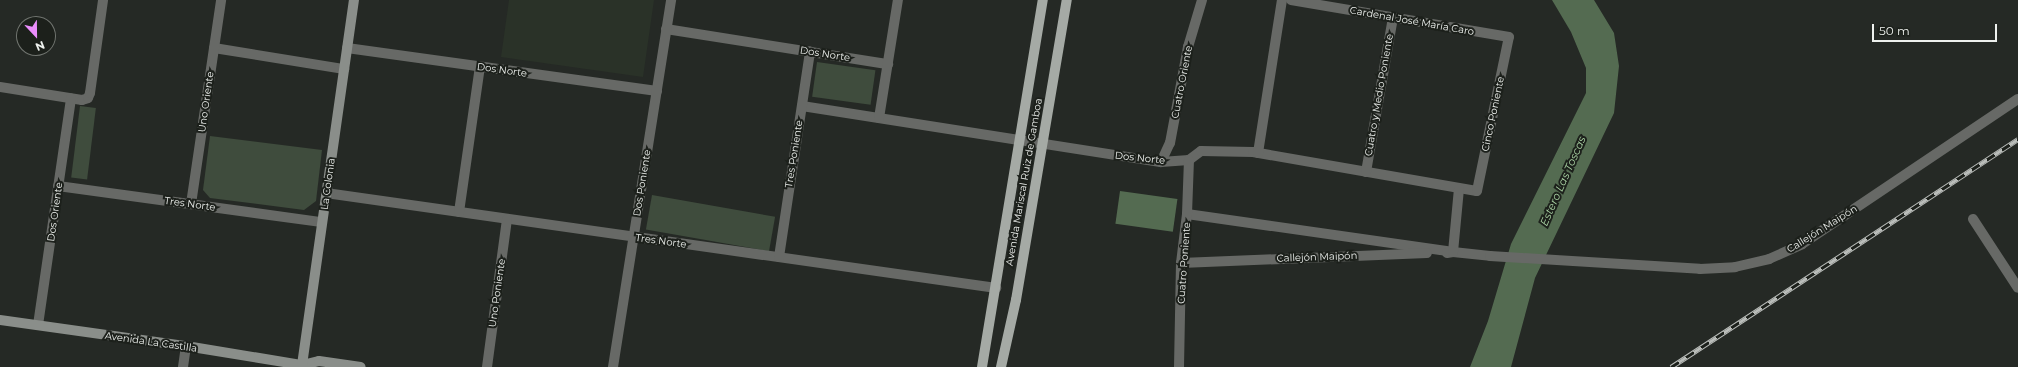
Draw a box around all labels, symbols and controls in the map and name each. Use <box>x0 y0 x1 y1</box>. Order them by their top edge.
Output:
street label: Cardenal José María Caro <box>1349 4 1475 38</box>
north arrow <box>16 16 56 56</box>
scale bar <box>1874 16 1999 42</box>
text: 50 m <box>1879 23 1910 38</box>
street label: Cuatro y Medio Poniente <box>1362 33 1396 157</box>
text: N <box>33 38 47 54</box>
street label: Dos Norte <box>799 44 851 64</box>
street label: Cuatro Oriente <box>1169 44 1195 120</box>
street label: Dos Norte <box>476 61 528 79</box>
street label: Uno Oriente <box>196 71 216 133</box>
street label: Cinco Poniente <box>1479 75 1507 153</box>
street label: Avenida Mariscal Ruiz de Gamboa <box>1003 97 1045 267</box>
street label: Tres Poniente <box>783 119 805 189</box>
water label: Estero Las Toscas <box>1537 134 1589 228</box>
street label: Dos Poniente <box>631 149 653 217</box>
street label: Dos Norte <box>1114 149 1166 167</box>
street label: La Colonia <box>318 157 338 211</box>
street label: Dos Oriente <box>45 182 65 242</box>
street label: Tres Norte <box>164 194 216 214</box>
street label: Callejón Maipón <box>1785 203 1859 255</box>
street label: Cuatro Poniente <box>1175 222 1193 304</box>
street label: Tres Norte <box>635 231 687 251</box>
street label: Callejón Maipón <box>1277 250 1357 264</box>
street label: Uno Poniente <box>486 258 508 328</box>
street label: Avenida La Castilla <box>104 330 198 354</box>

